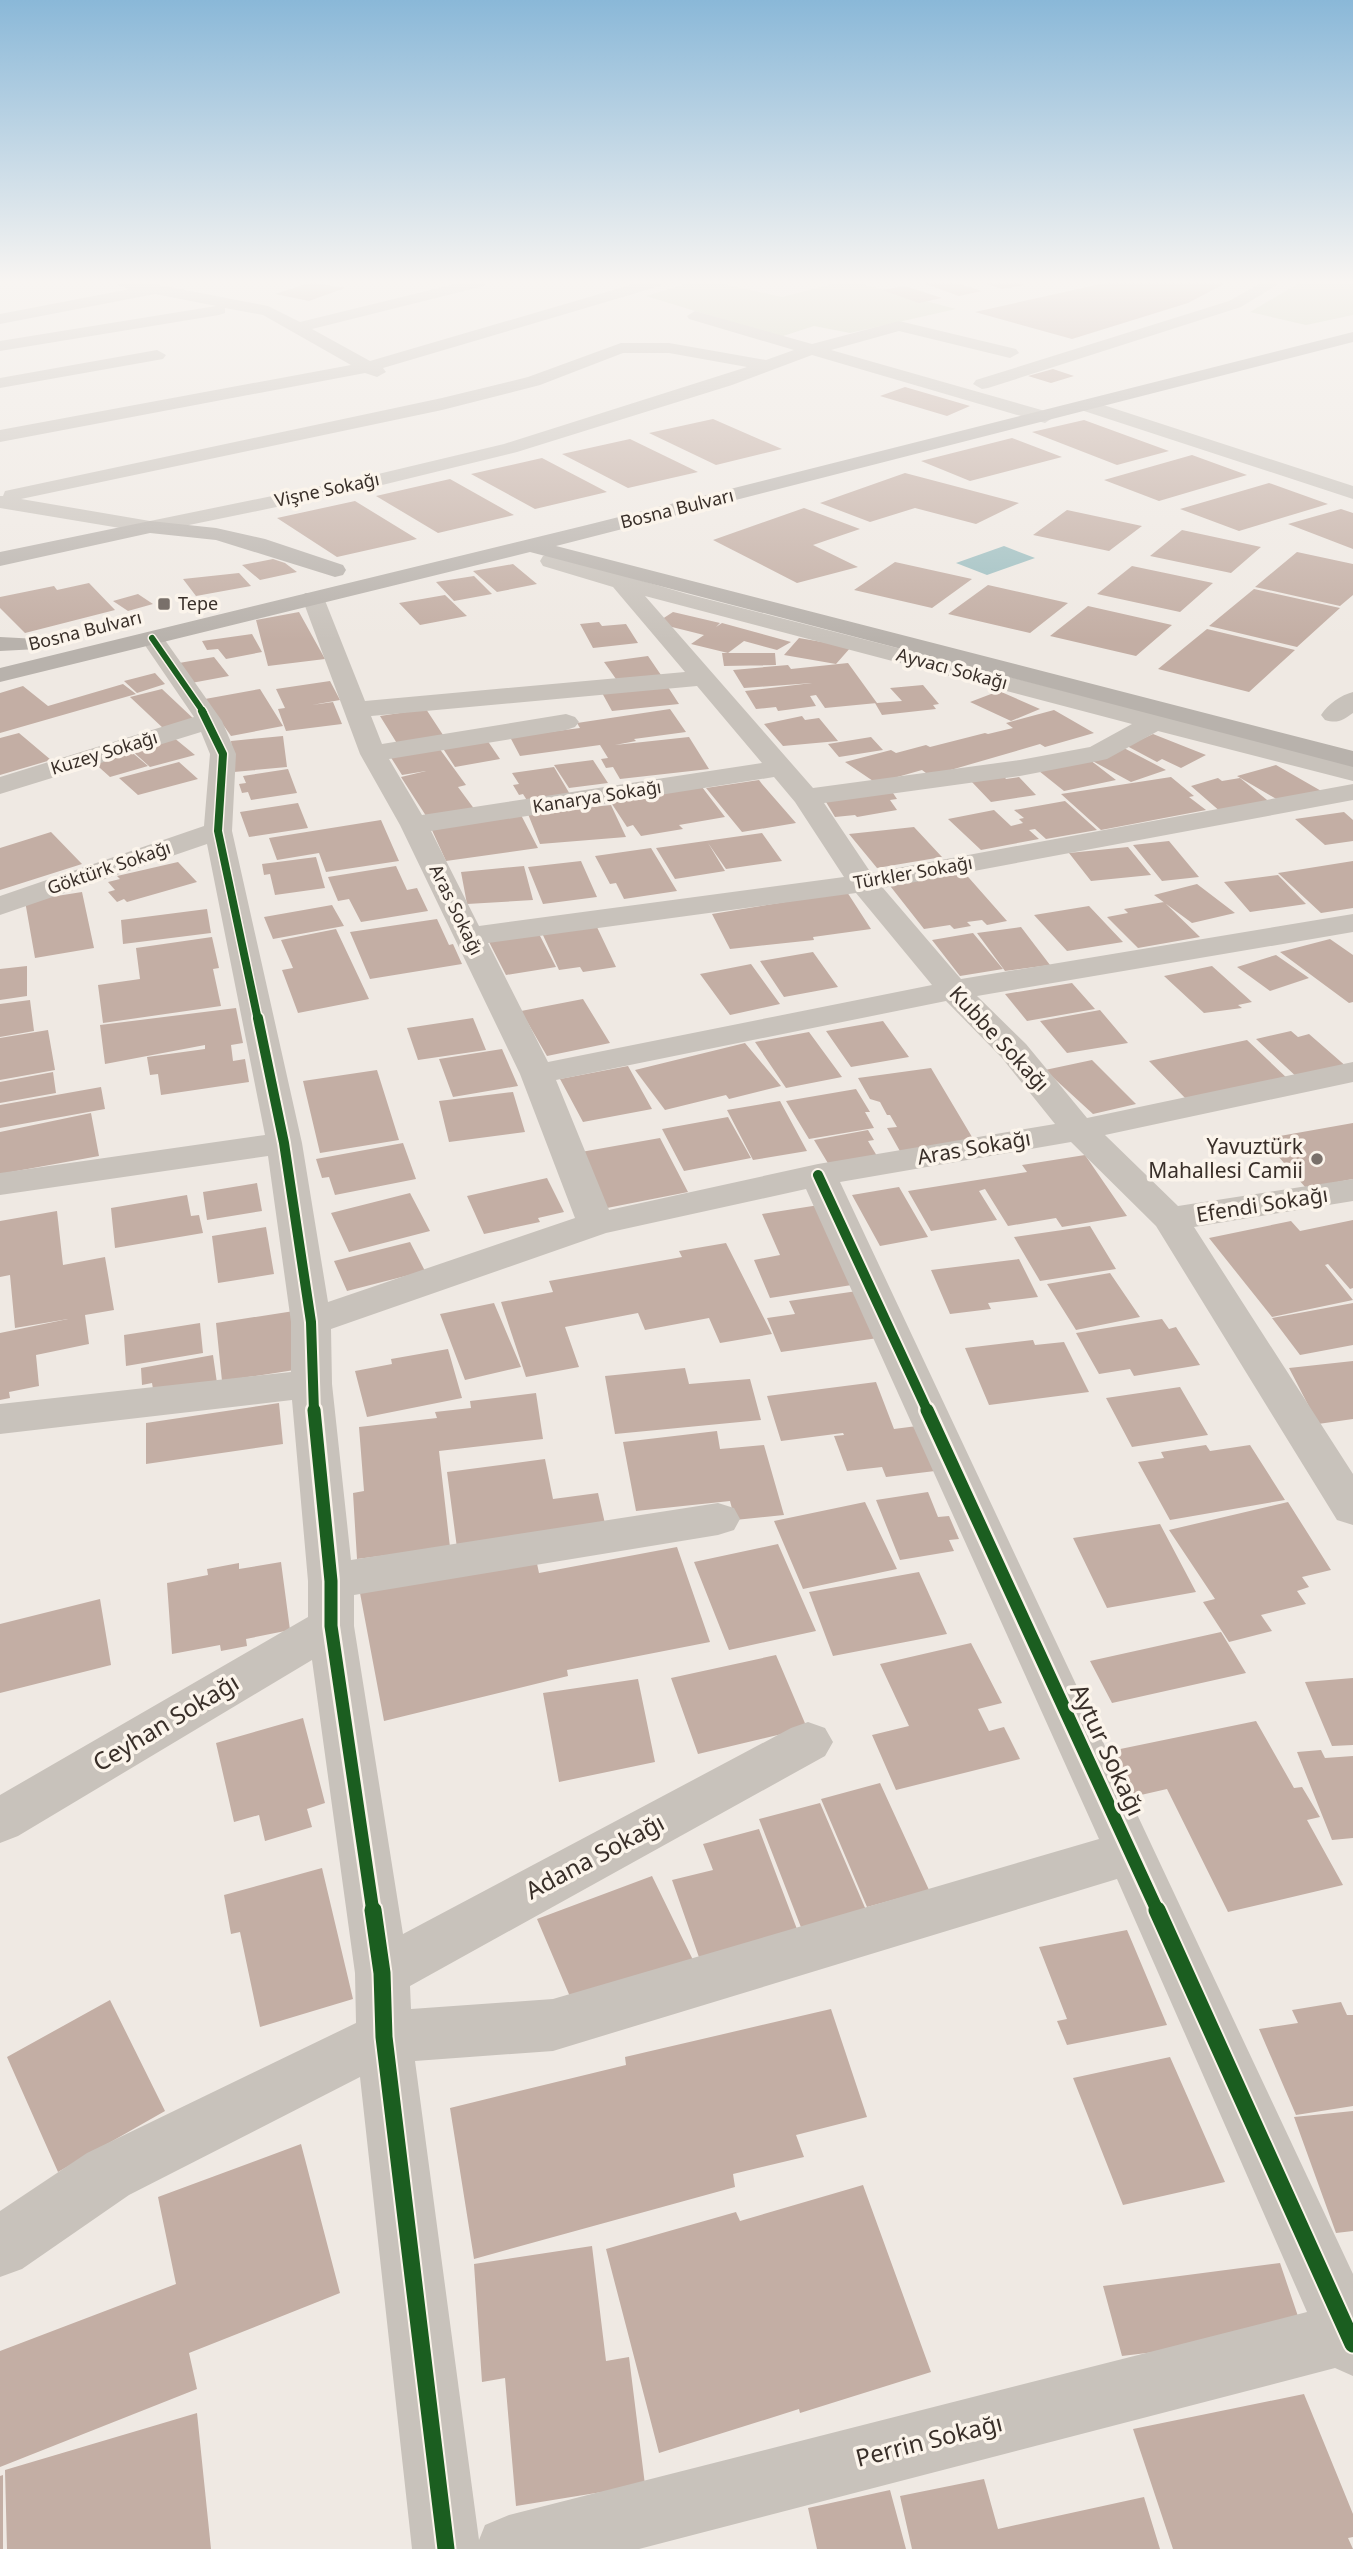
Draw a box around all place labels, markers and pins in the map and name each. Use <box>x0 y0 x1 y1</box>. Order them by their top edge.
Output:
place label: Tepe <box>178 591 218 615</box>
marker: Tepe <box>156 596 172 612</box>
place label: Yavuztürk Mahallesi Camii <box>1148 1132 1304 1184</box>
marker: Yavuztürk Mahallesi Camii <box>1309 1151 1325 1167</box>

